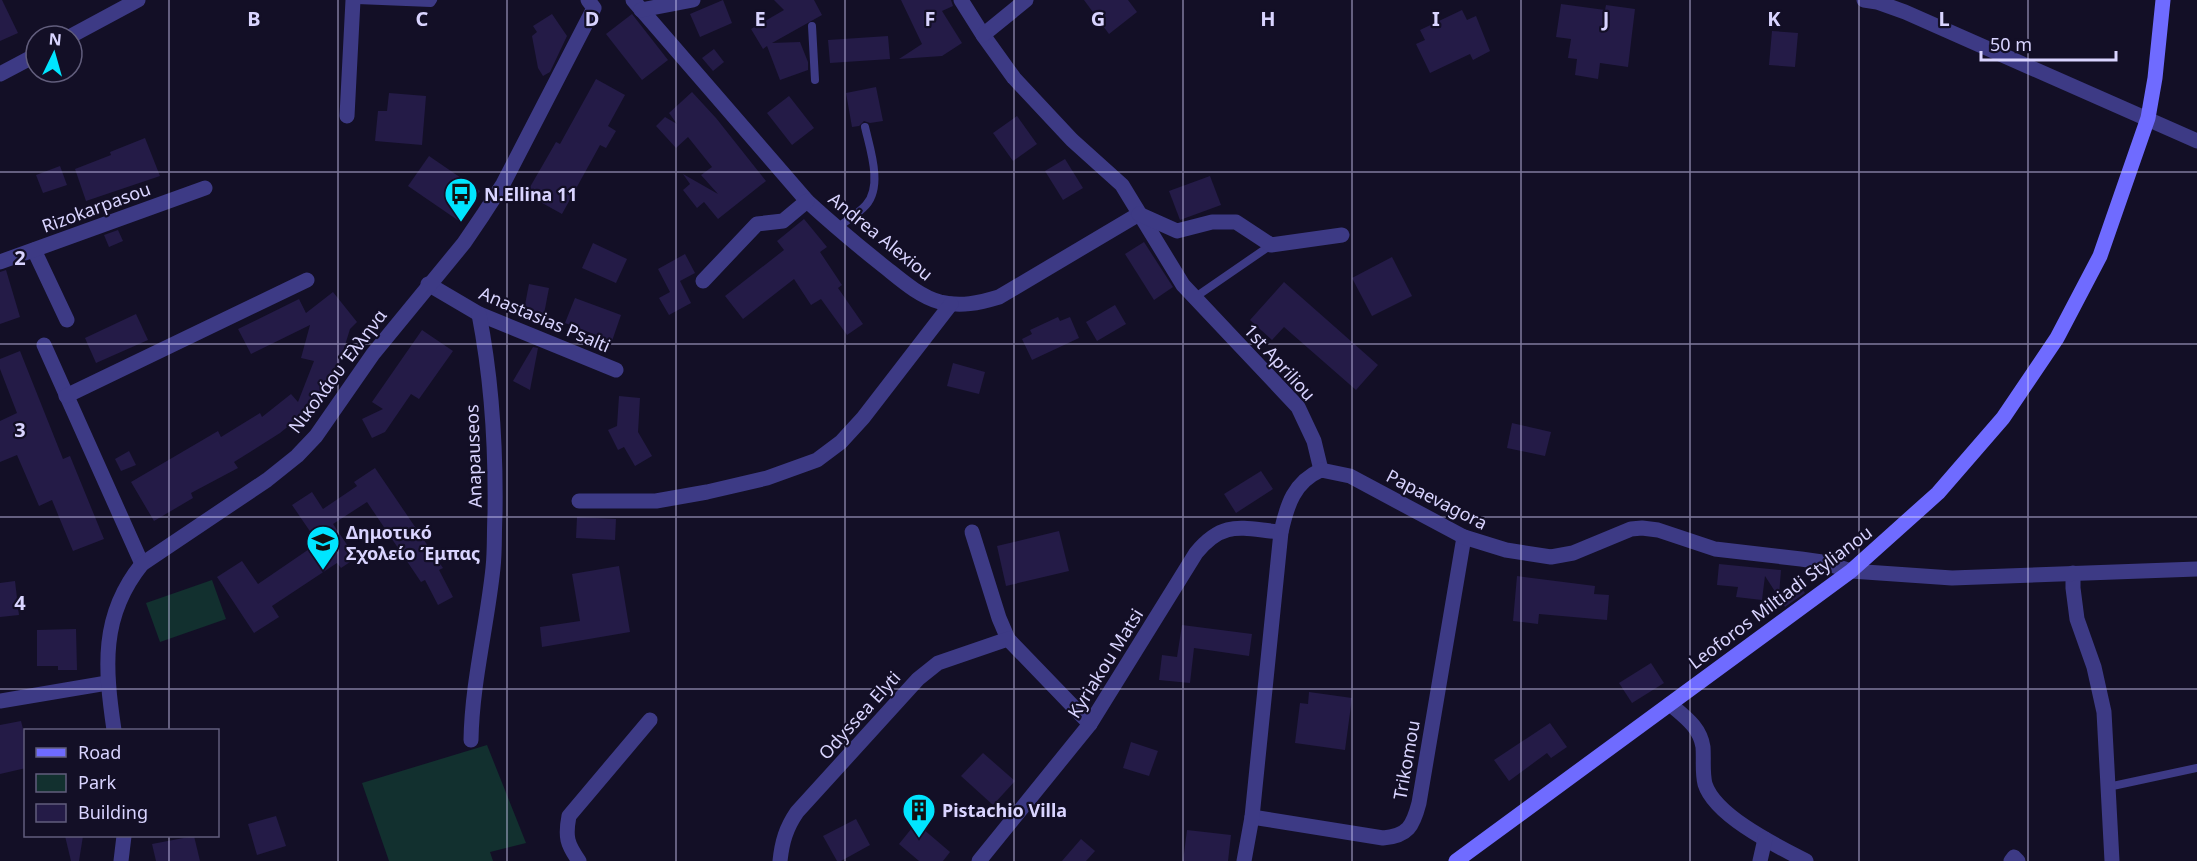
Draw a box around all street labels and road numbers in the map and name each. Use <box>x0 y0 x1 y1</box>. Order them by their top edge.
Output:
street label: Rizokarpasou <box>38 176 154 238</box>
street label: Andrea Alexiou <box>824 186 938 286</box>
street label: Anastasias Psalti <box>476 281 614 357</box>
street label: Νικολάου Έλληνα <box>283 304 391 438</box>
street label: 1st Apriliou <box>1239 318 1321 406</box>
street label: Anapauseos <box>459 404 487 508</box>
street label: Papaevagora <box>1382 463 1492 535</box>
street label: Leoforos Miltiadi Stylianou <box>1683 520 1877 674</box>
street label: Kyriakou Matsi <box>1062 604 1148 722</box>
street label: Odyssea Elyti <box>813 666 905 764</box>
street label: Trikomou <box>1387 718 1425 802</box>

